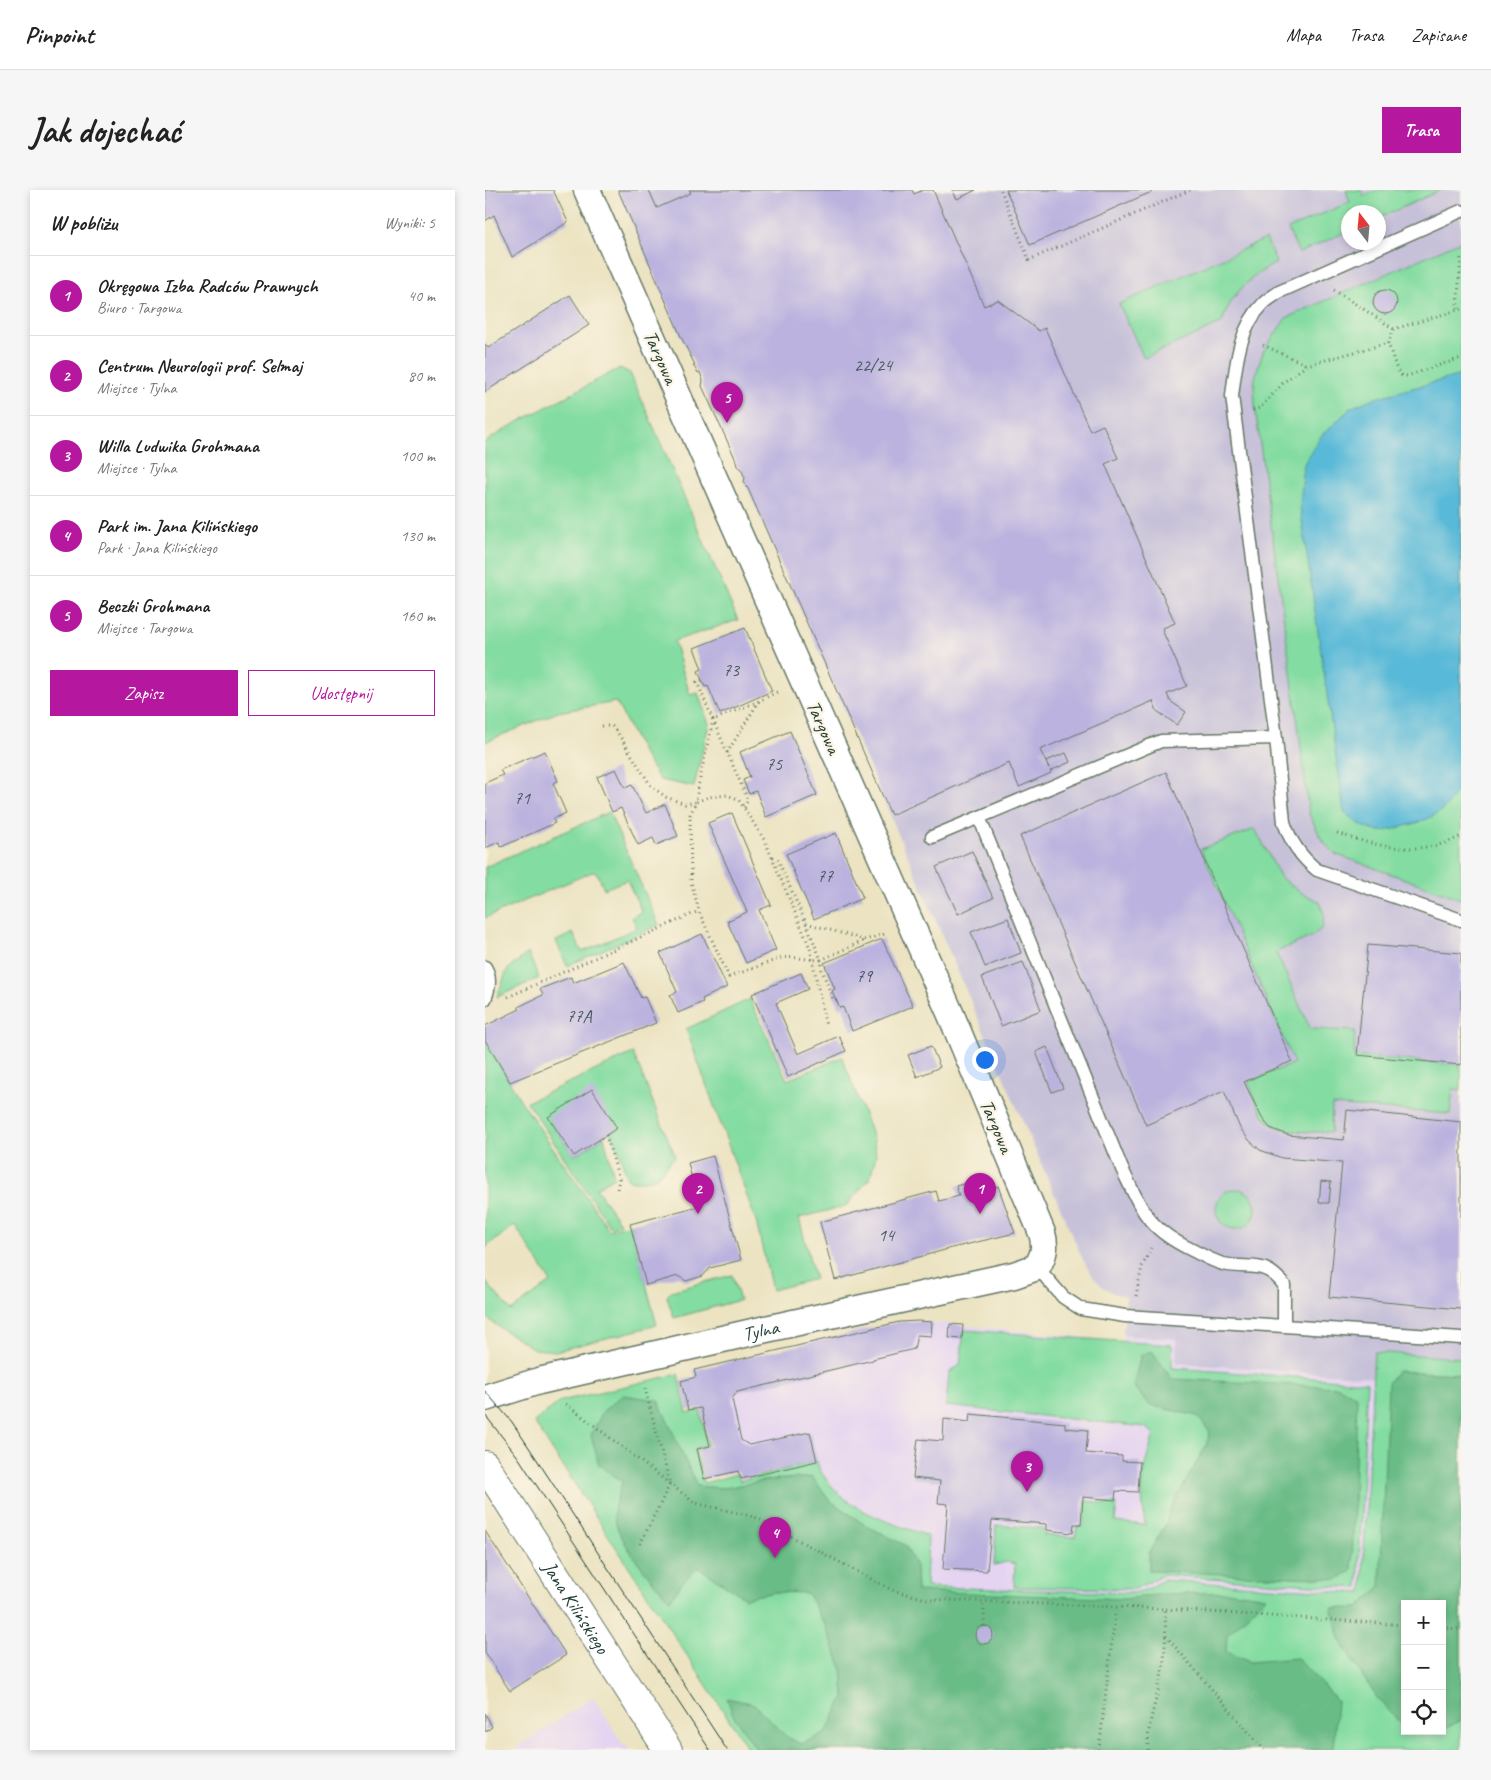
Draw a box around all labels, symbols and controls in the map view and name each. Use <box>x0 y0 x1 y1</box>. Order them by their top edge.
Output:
text: Pinpoint <box>25 20 94 50</box>
text: Mapa <box>1286 24 1321 46</box>
text: Trasa <box>1349 24 1383 46</box>
text: Zapisane <box>1411 24 1466 46</box>
button: Trasa <box>1382 107 1461 153</box>
text: Jak dojechać <box>30 108 181 153</box>
north arrow <box>1341 205 1386 250</box>
text: W pobliżu <box>50 210 117 236</box>
text: Wyniki: 5 <box>384 213 435 233</box>
text: Okręgowa Izba Radców Prawnych <box>97 274 318 298</box>
text: 1 <box>62 286 70 306</box>
text: 40 m <box>408 286 435 306</box>
text: Biuro · Targowa <box>97 298 181 318</box>
street label: Targowa <box>638 327 684 390</box>
text: Centrum Neurologii prof. Selmaj <box>97 354 302 378</box>
house number: 22/24 <box>854 354 894 376</box>
text: 2 <box>62 366 70 386</box>
text: 80 m <box>408 366 435 386</box>
text: Miejsce · Tylna <box>97 378 176 398</box>
pin: 5 <box>711 382 743 423</box>
text: Willa Ludwika Grohmana <box>97 434 259 458</box>
text: 3 <box>62 446 70 466</box>
text: 100 m <box>401 446 435 466</box>
text: Miejsce · Tylna <box>97 458 176 478</box>
text: Park im. Jana Kilińskiego <box>97 514 257 538</box>
text: 4 <box>62 526 70 546</box>
text: 130 m <box>401 526 435 546</box>
text: Park · Jana Kilińskiego <box>97 538 217 558</box>
text: Beczki Grohmana <box>97 594 209 618</box>
text: 5 <box>63 606 69 626</box>
text: 160 m <box>401 606 435 626</box>
text: Miejsce · Targowa <box>97 618 192 638</box>
house number: 73 <box>723 659 741 681</box>
button: Zapisz <box>50 670 238 716</box>
button: Udostępnij <box>248 670 435 716</box>
street label: Targowa <box>801 697 847 760</box>
house number: 75 <box>766 753 783 775</box>
house number: 71 <box>514 787 531 809</box>
house number: 77 <box>817 865 834 887</box>
house number: 79 <box>856 965 874 987</box>
house number: 77A <box>566 1005 593 1027</box>
your location <box>972 1047 998 1073</box>
street label: Targowa <box>974 1096 1020 1159</box>
pin: 2 <box>682 1173 714 1214</box>
pin: 1 <box>964 1173 996 1214</box>
house number: 14 <box>878 1224 896 1246</box>
street label: Tylna <box>740 1314 782 1347</box>
pin: 3 <box>1011 1451 1043 1492</box>
pin: 4 <box>759 1517 791 1558</box>
street label: Jana Kilińskiego <box>536 1556 615 1659</box>
map controls <box>1401 1600 1446 1735</box>
button: + <box>1401 1600 1446 1645</box>
button: − <box>1401 1645 1446 1690</box>
button: locate <box>1401 1690 1446 1735</box>

